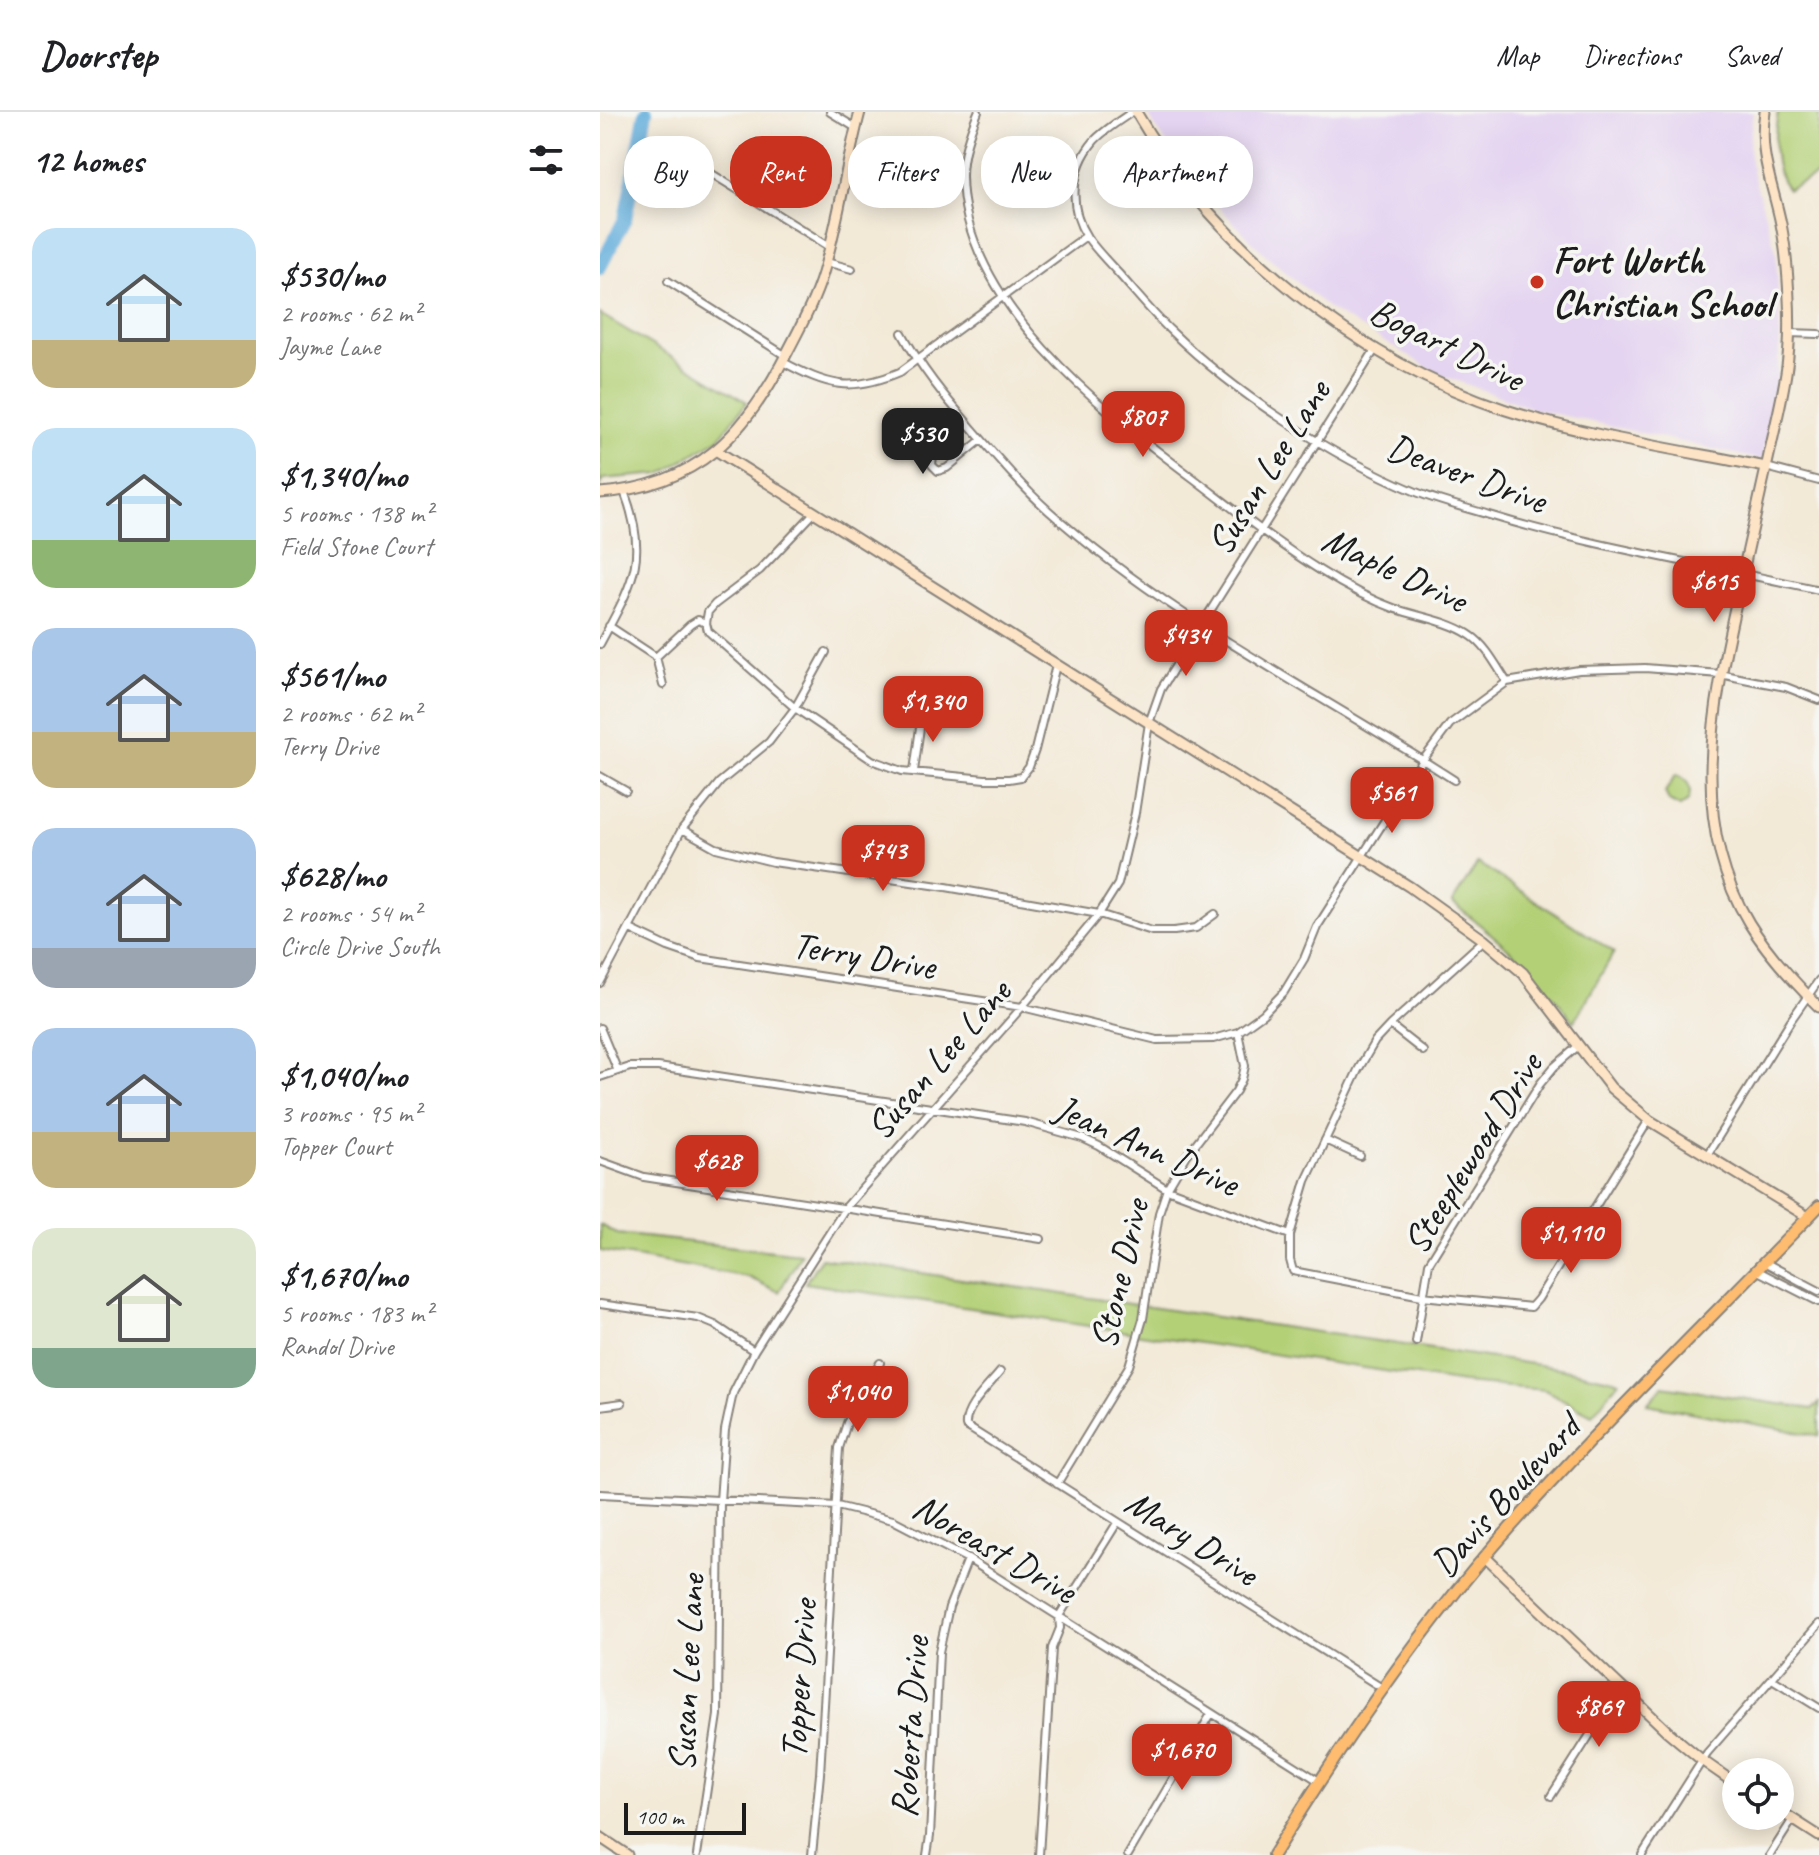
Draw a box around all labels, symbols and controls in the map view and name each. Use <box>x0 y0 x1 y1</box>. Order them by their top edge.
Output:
text: Doorstep <box>40 32 157 79</box>
text: Map <box>1496 38 1539 73</box>
text: Directions <box>1583 38 1681 73</box>
text: Saved <box>1725 38 1779 73</box>
chip: Buy <box>624 136 714 208</box>
chip: Rent <box>730 136 832 208</box>
chip: Filters <box>848 136 965 208</box>
chip: New <box>981 136 1078 208</box>
chip: Apartment <box>1094 136 1253 208</box>
icon: filters <box>524 138 568 182</box>
text: 12 homes <box>32 139 143 182</box>
place label: Fort Worth Christian School <box>1553 237 1779 328</box>
text: $530/mo <box>280 254 384 297</box>
icon: home <box>96 260 192 356</box>
marker: Fort Worth Christian School <box>1528 273 1546 291</box>
street label: Bogart Drive <box>1362 287 1534 403</box>
text: 2 rooms · 62 m² <box>280 297 421 330</box>
text: Jayme Lane <box>280 330 380 363</box>
street label: Susan Lee Lane <box>1196 369 1342 563</box>
pin: $807 <box>1096 391 1190 459</box>
text: $807 <box>1120 400 1166 433</box>
pin: $530 <box>876 408 970 476</box>
text: $530 <box>900 417 946 450</box>
street label: Deaver Drive <box>1381 423 1555 525</box>
text: $1,340/mo <box>280 454 407 497</box>
icon: home <box>96 460 192 556</box>
text: 5 rooms · 138 m² <box>280 497 432 530</box>
street label: Maple Drive <box>1315 516 1477 624</box>
text: Field Stone Court <box>280 530 432 563</box>
pin: $615 <box>1667 556 1761 624</box>
text: $615 <box>1691 565 1737 598</box>
pin: $434 <box>1139 610 1233 678</box>
text: $434 <box>1163 619 1209 652</box>
text: $561/mo <box>280 654 385 697</box>
icon: home <box>96 660 192 756</box>
pin: $1,340 <box>868 676 998 744</box>
text: $1,340 <box>901 685 965 718</box>
text: 2 rooms · 62 m² <box>280 697 421 730</box>
text: Terry Drive <box>280 730 378 763</box>
pin: $561 <box>1345 767 1439 835</box>
text: $561 <box>1369 776 1415 809</box>
pin: $743 <box>836 825 930 893</box>
text: $743 <box>860 834 906 867</box>
text: $628/mo <box>280 854 385 897</box>
icon: home <box>96 860 192 956</box>
text: 2 rooms · 54 m² <box>280 897 421 930</box>
street label: Terry Drive <box>789 921 941 990</box>
text: Circle Drive South <box>280 930 440 963</box>
street label: Susan Lee Lane <box>856 967 1023 1149</box>
street label: Steeplewood Drive <box>1392 1042 1554 1262</box>
text: $1,040/mo <box>280 1054 407 1097</box>
icon: home <box>96 1060 192 1156</box>
street label: Jean Ann Drive <box>1046 1083 1248 1208</box>
text: 3 rooms · 95 m² <box>280 1097 421 1130</box>
text: Topper Court <box>280 1130 392 1163</box>
pin: $628 <box>670 1135 764 1203</box>
text: $628 <box>693 1144 741 1177</box>
street label: Stone Drive <box>1080 1192 1160 1353</box>
pin: $1,110 <box>1506 1207 1636 1275</box>
text: $1,110 <box>1539 1216 1603 1249</box>
text: $1,670/mo <box>280 1254 407 1297</box>
icon: home <box>96 1260 192 1356</box>
text: 5 rooms · 183 m² <box>280 1297 432 1330</box>
text: Randol Drive <box>280 1330 393 1363</box>
pin: $1,040 <box>793 1366 923 1434</box>
text: $1,040 <box>826 1375 890 1408</box>
street label: Davis Boulevard <box>1420 1401 1594 1586</box>
street label: Mary Drive <box>1117 1478 1269 1598</box>
street label: Noreast Drive <box>905 1483 1087 1615</box>
street label: Susan Lee Lane <box>658 1571 715 1773</box>
street label: Topper Drive <box>769 1595 828 1760</box>
street label: Roberta Drive <box>880 1632 939 1819</box>
pin: $869 <box>1552 1681 1646 1749</box>
text: $869 <box>1575 1690 1623 1723</box>
pin: $1,670 <box>1117 1724 1247 1792</box>
text: $1,670 <box>1150 1733 1214 1766</box>
map controls <box>1722 1758 1794 1830</box>
button: locate <box>1722 1758 1794 1830</box>
scale bar <box>624 1799 746 1835</box>
text: 100 m <box>636 1803 683 1831</box>

